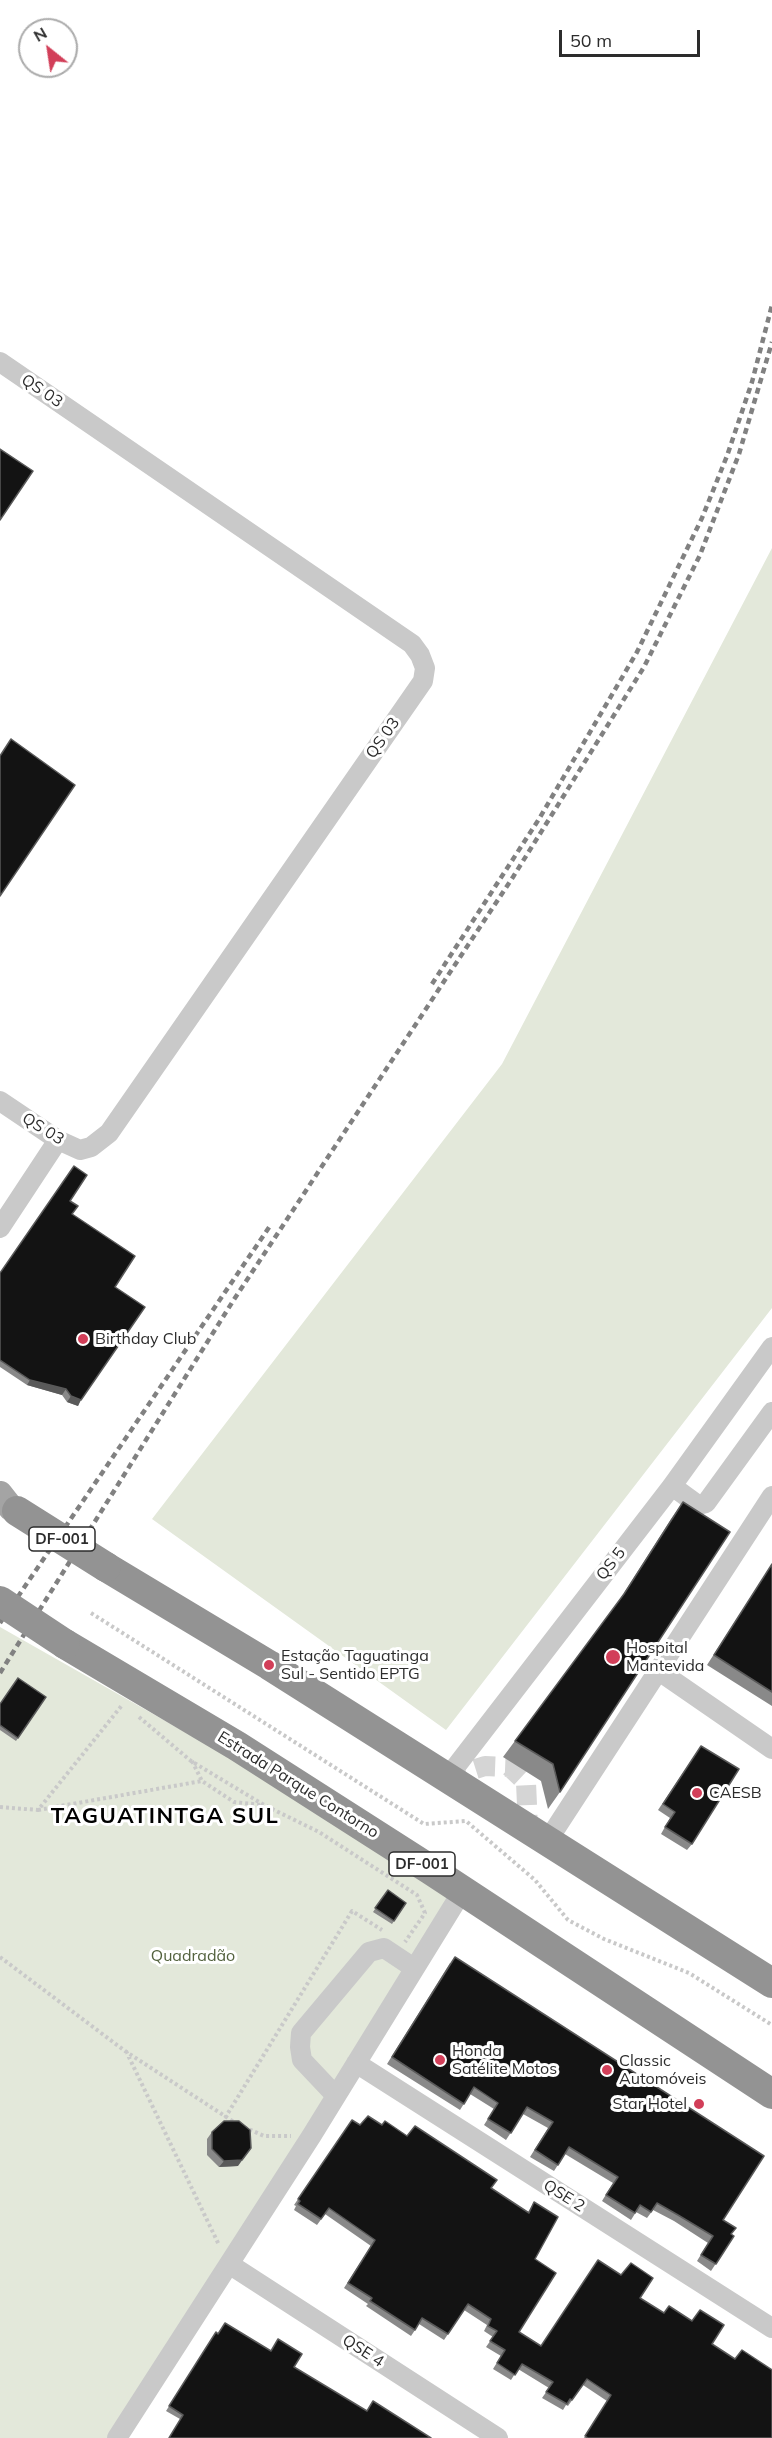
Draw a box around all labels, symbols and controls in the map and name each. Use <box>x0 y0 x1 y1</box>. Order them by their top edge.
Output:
north arrow <box>18 18 78 78</box>
scale bar <box>562 18 703 56</box>
text: N <box>30 22 50 46</box>
text: 50 m <box>570 29 612 52</box>
street label: QS 03 <box>18 370 66 412</box>
street label: QS 03 <box>362 714 404 762</box>
street label: QS 03 <box>19 1109 67 1149</box>
place label: Birthday Club <box>95 1329 196 1349</box>
marker: Birthday Club <box>76 1332 90 1346</box>
road number: DF-001 <box>29 1527 95 1551</box>
street label: QS 5 <box>592 1544 630 1584</box>
place label: Hospital Mantevida <box>626 1638 704 1676</box>
place label: Estação Taguatinga Sul - Sentido EPTG <box>281 1646 429 1684</box>
marker: Hospital Mantevida <box>604 1648 622 1666</box>
marker: Estação Taguatinga Sul - Sentido EPTG <box>262 1658 276 1672</box>
street label: Estrada Parque Contorno <box>214 1727 382 1843</box>
place label: CAESB <box>709 1783 762 1803</box>
marker: CAESB <box>690 1786 704 1800</box>
district label: TAGUATINTGA SUL <box>51 1803 279 1829</box>
road number: DF-001 <box>389 1852 455 1876</box>
park label: Quadradão <box>151 1946 235 1966</box>
place label: Honda Satélite Motos <box>452 2041 557 2079</box>
place label: Classic Automóveis <box>619 2051 707 2089</box>
marker: Honda Satélite Motos <box>433 2053 447 2067</box>
marker: Classic Automóveis <box>600 2063 614 2077</box>
place label: Star Hotel <box>613 2094 687 2114</box>
marker: Star Hotel <box>692 2097 706 2111</box>
street label: QSE 2 <box>540 2176 588 2216</box>
street label: QSE 4 <box>339 2331 387 2371</box>

